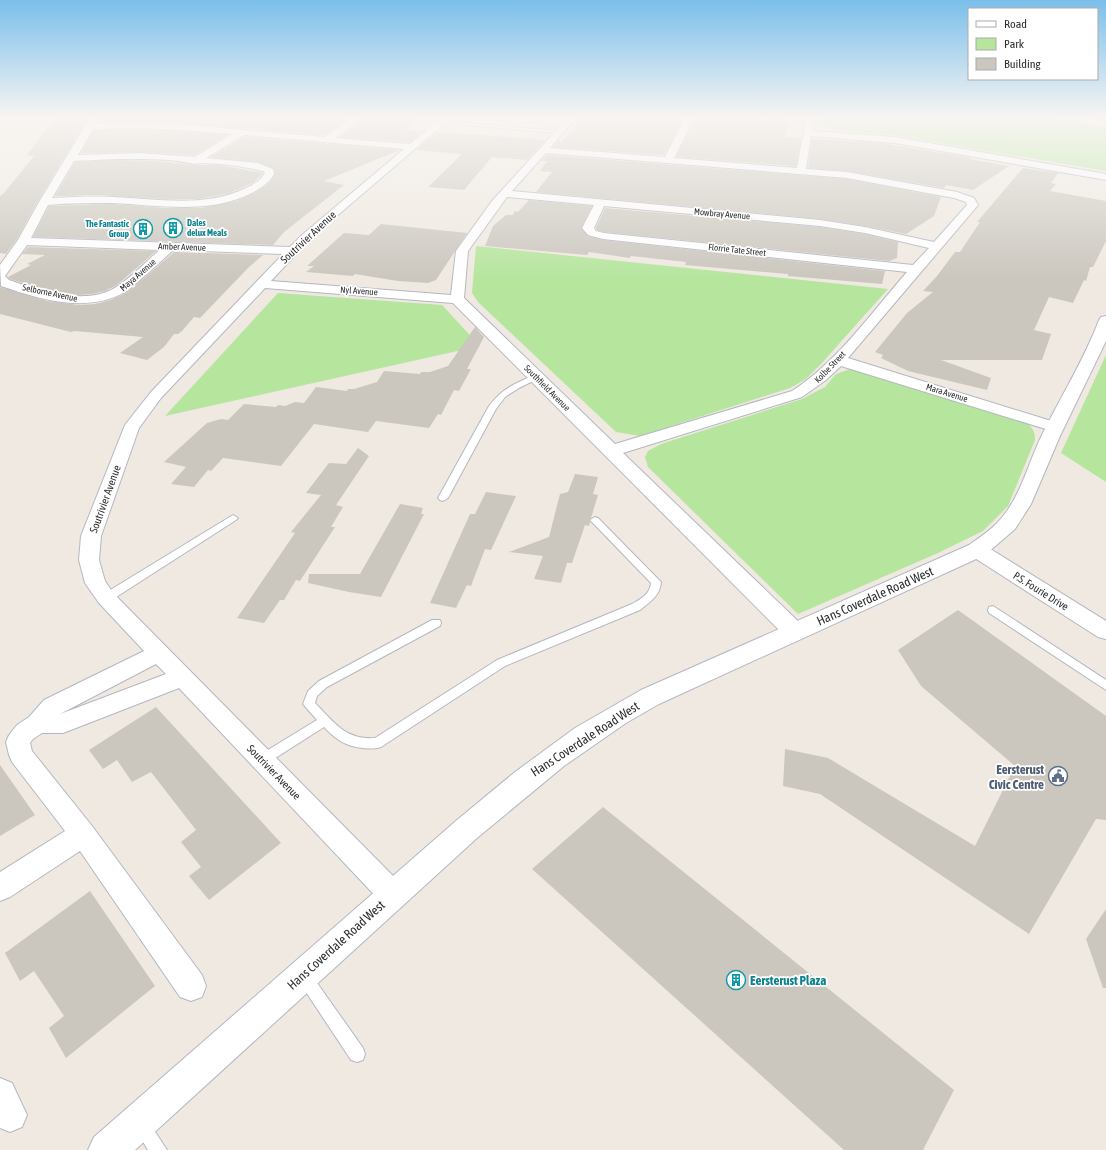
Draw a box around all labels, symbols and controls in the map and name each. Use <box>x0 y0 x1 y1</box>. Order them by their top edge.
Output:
legend <box>968 8 1098 80</box>
text: Road <box>1004 17 1027 31</box>
text: Park <box>1004 37 1025 51</box>
text: Building <box>1004 57 1042 71</box>
street label: Mowbray Avenue <box>694 207 750 221</box>
street label: Soutrivier Avenue <box>278 208 338 266</box>
building icon: Dales delux Meals <box>162 217 184 239</box>
building icon: The Fantastic Group <box>132 218 154 240</box>
place label: Dales delux Meals <box>187 218 228 238</box>
place label: The Fantastic Group <box>86 219 130 239</box>
street label: Amber Avenue <box>158 241 206 253</box>
street label: Florrie Tate Street <box>708 242 767 258</box>
street label: Maya Avenue <box>118 257 158 293</box>
street label: Selborne Avenue <box>22 282 78 304</box>
street label: Nyl Avenue <box>340 285 378 297</box>
street label: Kolbe Street <box>812 349 848 385</box>
street label: Southfield Avenue <box>522 363 572 413</box>
street label: Mara Avenue <box>925 382 969 404</box>
street label: Soutrivier Avenue <box>87 463 123 535</box>
street label: Hans Coverdale Road West <box>814 563 936 629</box>
street label: P.S. Fourie Drive <box>1011 569 1071 613</box>
street label: Hans Coverdale Road West <box>528 698 642 780</box>
street label: Soutrivier Avenue <box>245 742 303 802</box>
place label: Eersterust Civic Centre <box>989 762 1044 792</box>
public building icon: Eersterust Civic Centre <box>1047 765 1069 787</box>
street label: Hans Coverdale Road West <box>284 897 388 993</box>
building icon: Eersterust Plaza <box>725 969 747 991</box>
place label: Eersterust Plaza <box>750 973 826 988</box>

